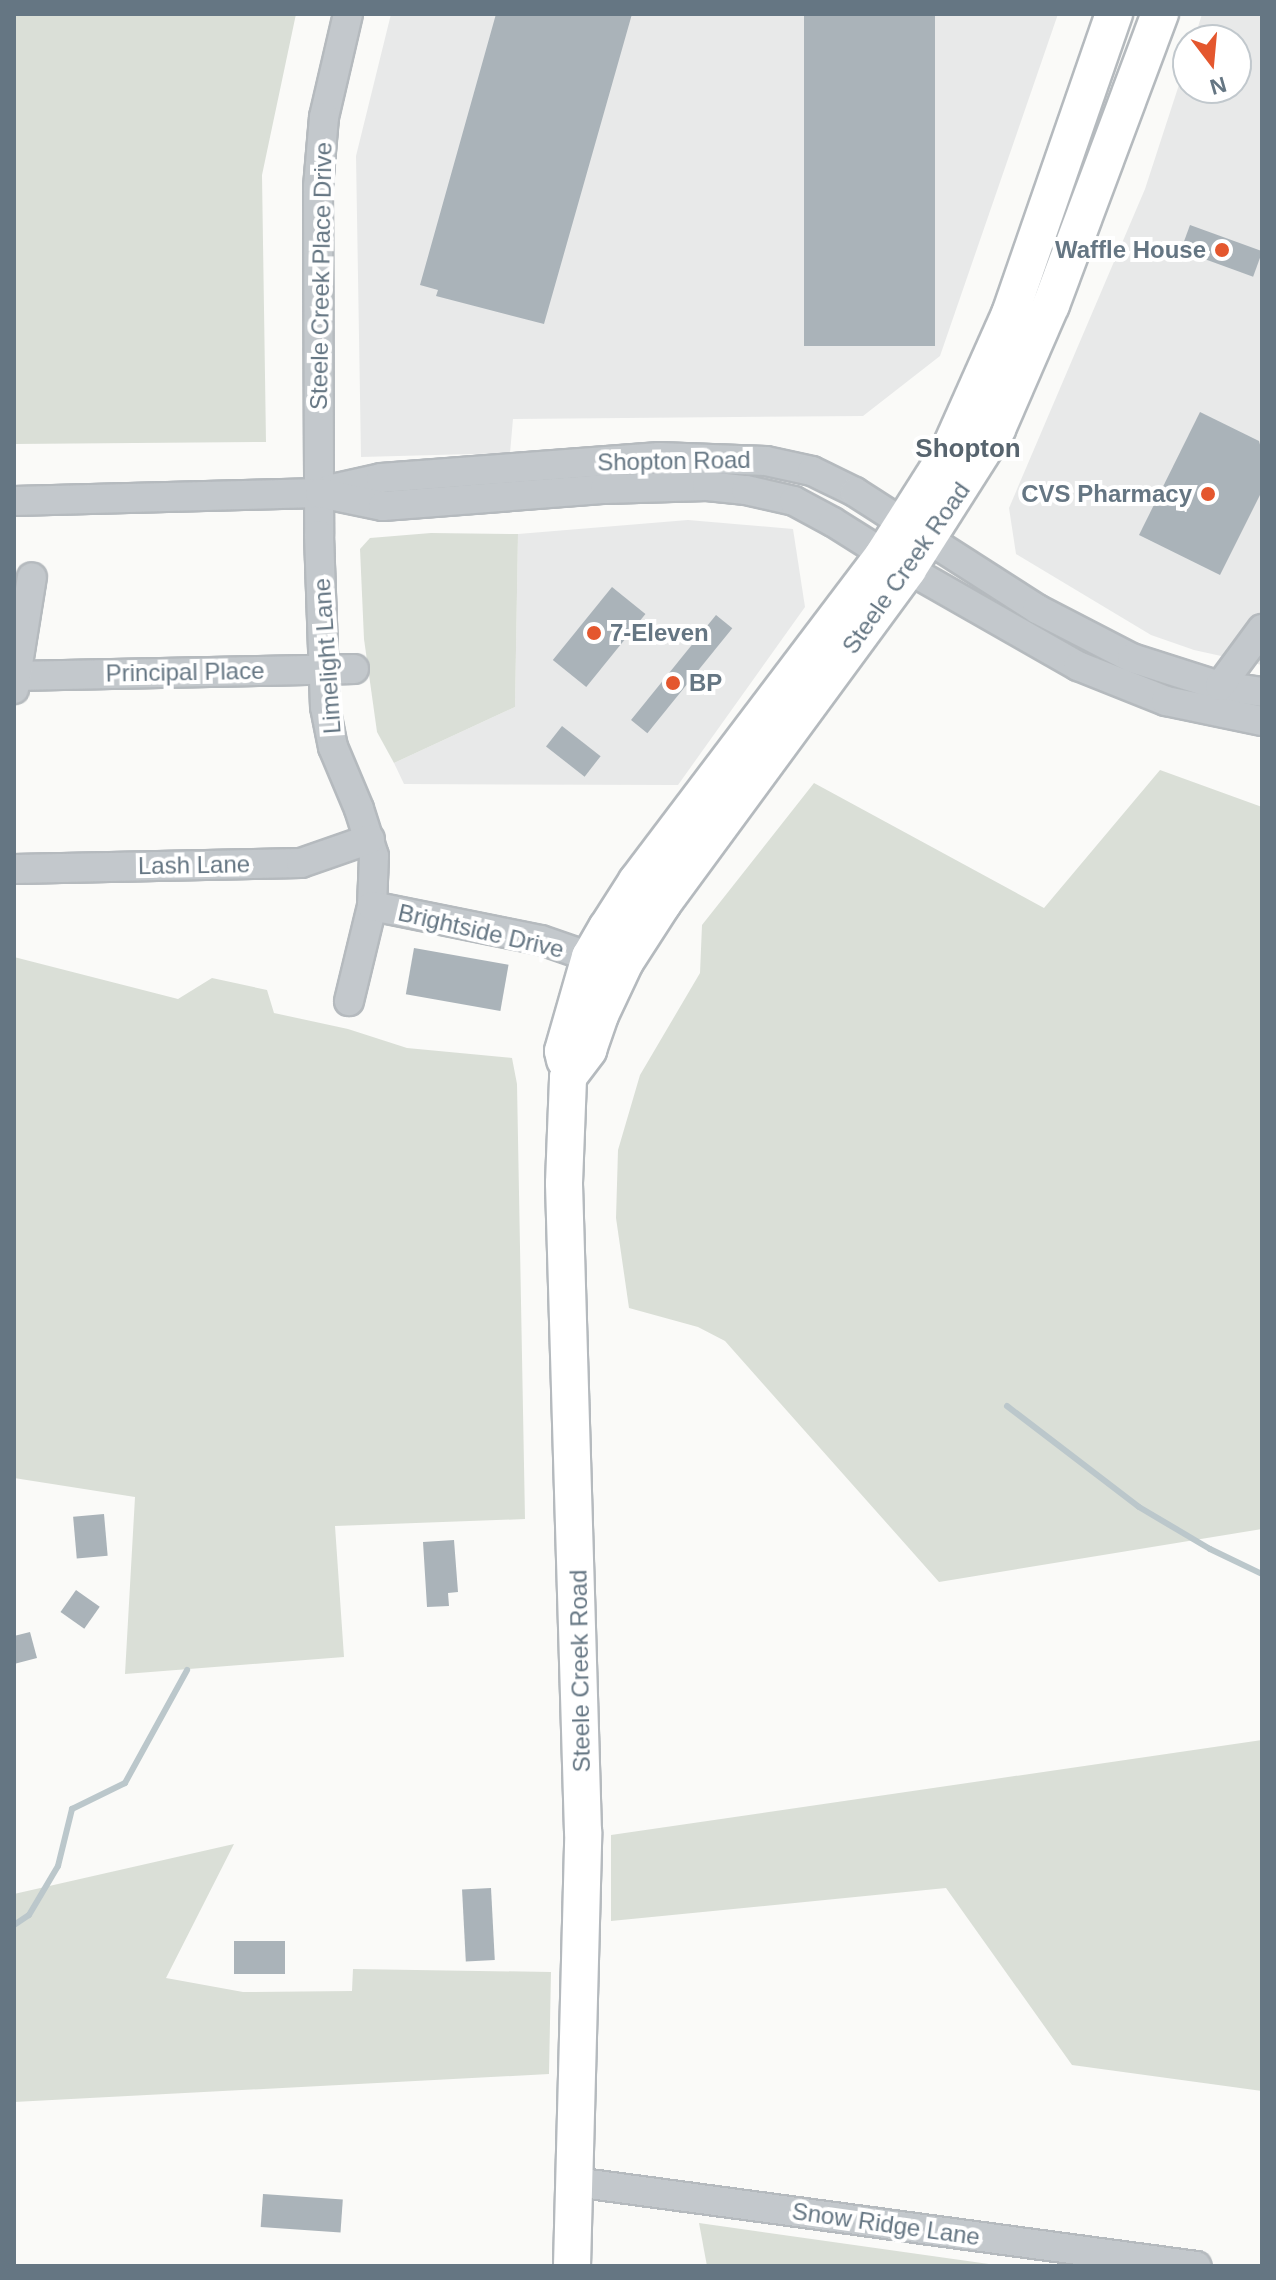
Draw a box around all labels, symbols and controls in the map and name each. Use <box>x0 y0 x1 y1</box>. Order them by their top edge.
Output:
north arrow <box>1172 24 1252 104</box>
text: N <box>1207 71 1229 100</box>
street label: Steele Creek Place Drive <box>304 142 338 410</box>
place label: Waffle House <box>1055 236 1206 264</box>
marker: Waffle House <box>1213 241 1231 259</box>
district label: Shopton <box>915 433 1021 465</box>
street label: Shopton Road <box>597 445 751 477</box>
street label: Steele Creek Road <box>836 477 976 659</box>
place label: CVS Pharmacy <box>1021 480 1192 508</box>
marker: CVS Pharmacy <box>1199 485 1217 503</box>
street label: Limelight Lane <box>307 577 347 735</box>
place label: 7-Eleven <box>610 619 709 647</box>
marker: 7-Eleven <box>585 624 603 642</box>
street label: Principal Place <box>105 656 265 688</box>
place label: BP <box>689 669 722 697</box>
marker: BP <box>664 674 682 692</box>
street label: Lash Lane <box>138 850 250 880</box>
street label: Brightside Drive <box>395 898 567 964</box>
street label: Steele Creek Road <box>564 1569 596 1773</box>
street label: Snow Ridge Lane <box>790 2197 982 2251</box>

